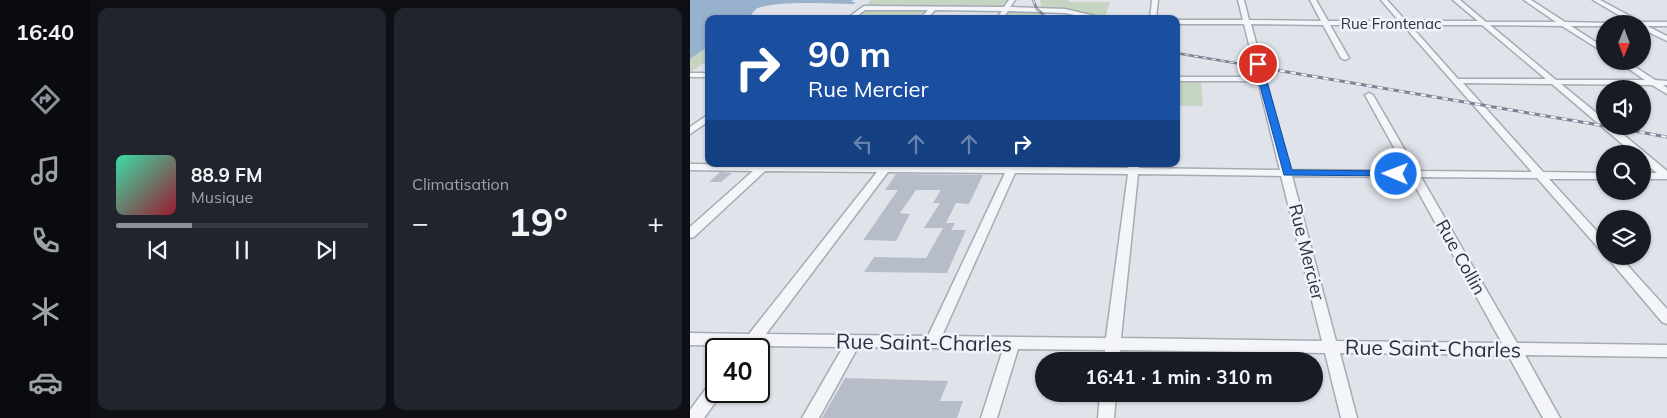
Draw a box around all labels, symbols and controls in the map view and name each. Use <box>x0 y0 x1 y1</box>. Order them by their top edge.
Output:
street label: Rue Frontenac <box>1341 14 1441 33</box>
north arrow <box>1596 15 1651 70</box>
map controls <box>1596 15 1651 265</box>
text: 16:40 <box>16 18 74 46</box>
text: 90 m <box>808 32 891 76</box>
icon: right <box>725 35 790 100</box>
pin <box>1237 43 1279 85</box>
icon: arrive <box>1244 50 1272 78</box>
text: Rue Mercier <box>808 75 928 103</box>
button: sound <box>1596 80 1651 135</box>
icon: directions <box>28 82 63 117</box>
icon: left <box>849 130 877 158</box>
icon: ahead <box>902 130 930 158</box>
icon: ahead <box>955 130 983 158</box>
icon: right <box>1008 130 1036 158</box>
button: search <box>1596 145 1651 200</box>
position arrow <box>1369 147 1421 199</box>
icon: music <box>28 153 63 188</box>
text: 88.9 FM <box>191 163 263 187</box>
text: Climatisation <box>412 174 509 194</box>
text: Musique <box>191 187 253 207</box>
text: 19° <box>508 198 568 246</box>
street label: Rue Mercier <box>1284 201 1330 303</box>
text: − <box>412 205 429 240</box>
text: + <box>647 205 664 240</box>
button: layers <box>1596 210 1651 265</box>
street label: Rue Collin <box>1431 215 1491 299</box>
icon: phone <box>28 223 63 258</box>
icon: previous <box>144 236 172 264</box>
icon: pause <box>228 236 256 264</box>
icon: next <box>312 236 340 264</box>
icon: climate <box>28 294 63 329</box>
street label: Rue Saint-Charles <box>836 327 1012 357</box>
street label: Rue Saint-Charles <box>1345 333 1521 363</box>
speed limit sign: 40 <box>705 338 770 403</box>
icon: car <box>28 365 63 400</box>
text: 16:41 · 1 min · 310 m <box>1085 365 1273 389</box>

